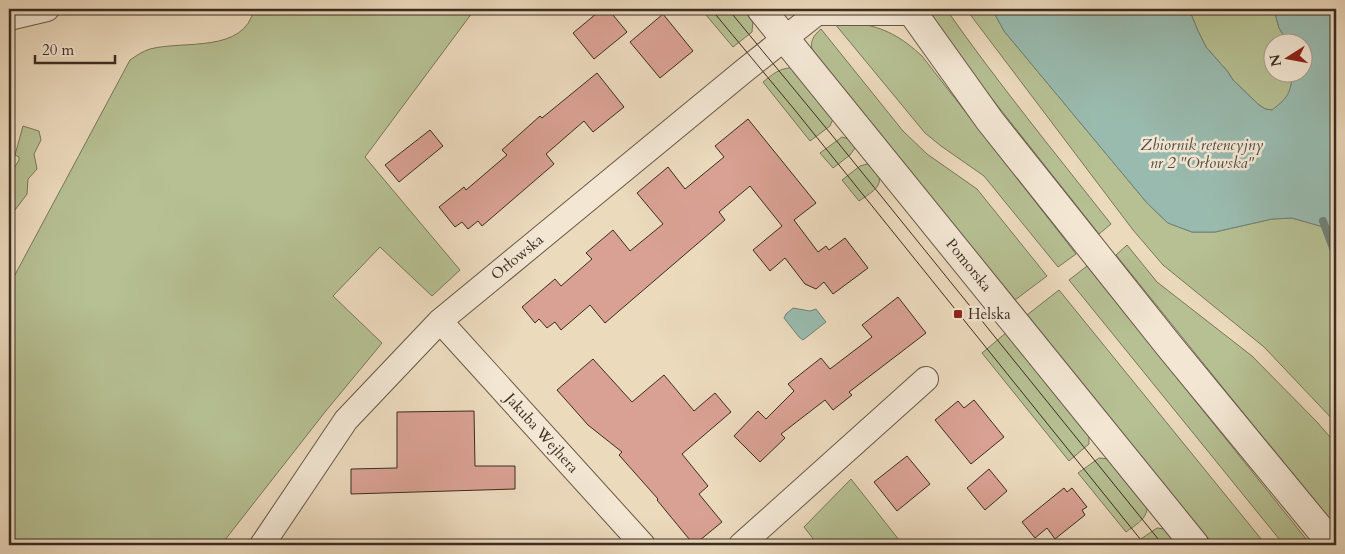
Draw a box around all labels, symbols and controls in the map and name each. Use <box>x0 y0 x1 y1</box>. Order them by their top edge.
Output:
scale bar <box>35 32 115 64</box>
north arrow <box>1262 32 1312 82</box>
text: 20 m <box>42 40 74 60</box>
text: N <box>1265 53 1286 68</box>
water label: Zbiornik retencyjny nr 2 "Orłowska" <box>1141 134 1264 174</box>
street label: Orłowska <box>487 229 548 284</box>
street label: Pomorska <box>941 234 997 296</box>
place label: Helska <box>968 304 1011 324</box>
marker: Helska <box>952 308 964 320</box>
street label: Jakuba Wejhera <box>499 387 584 478</box>

